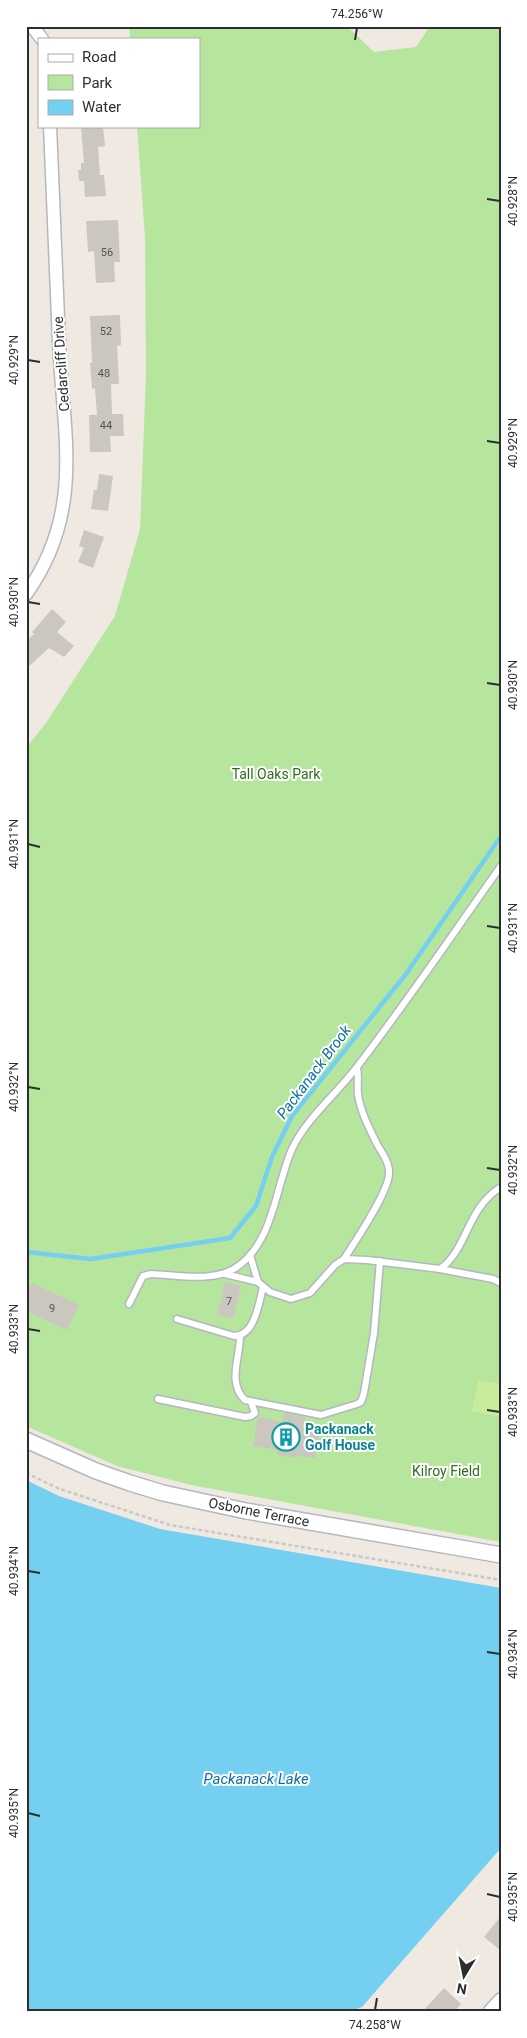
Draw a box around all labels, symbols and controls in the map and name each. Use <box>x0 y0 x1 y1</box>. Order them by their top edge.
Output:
text: 74.256°W <box>331 7 383 21</box>
legend <box>38 38 200 128</box>
text: Road <box>82 48 116 66</box>
text: Park <box>82 74 113 92</box>
text: Water <box>82 98 121 116</box>
text: 40.928°N <box>506 176 520 226</box>
house number: 56 <box>101 246 113 259</box>
street label: Cedarcliff Drive <box>50 316 72 412</box>
house number: 52 <box>100 325 112 338</box>
text: 40.929°N <box>7 335 21 385</box>
house number: 48 <box>98 367 110 380</box>
text: 40.929°N <box>506 418 520 468</box>
house number: 44 <box>100 419 112 432</box>
text: 40.930°N <box>7 577 21 627</box>
text: 40.930°N <box>506 660 520 710</box>
park label: Tall Oaks Park <box>232 766 321 782</box>
text: 40.931°N <box>7 819 21 869</box>
text: 40.931°N <box>506 903 520 953</box>
water label: Packanack Brook <box>273 1021 355 1122</box>
text: 40.932°N <box>7 1062 21 1112</box>
text: 40.932°N <box>506 1145 520 1195</box>
house number: 7 <box>226 1295 232 1308</box>
house number: 9 <box>49 1302 55 1315</box>
text: 40.933°N <box>7 1304 21 1354</box>
text: 40.933°N <box>506 1387 520 1437</box>
place label: Packanack Golf House <box>305 1421 375 1453</box>
building icon: Packanack Golf House <box>271 1422 301 1452</box>
park label: Kilroy Field <box>412 1463 480 1479</box>
street label: Osborne Terrace <box>207 1494 311 1530</box>
text: 40.934°N <box>7 1546 21 1596</box>
text: 40.934°N <box>506 1629 520 1679</box>
water label: Packanack Lake <box>203 1770 309 1788</box>
text: 40.935°N <box>7 1788 21 1838</box>
text: 40.935°N <box>506 1872 520 1922</box>
north arrow <box>440 1950 490 2000</box>
text: N <box>455 1980 468 1998</box>
text: 74.258°W <box>349 2018 401 2032</box>

